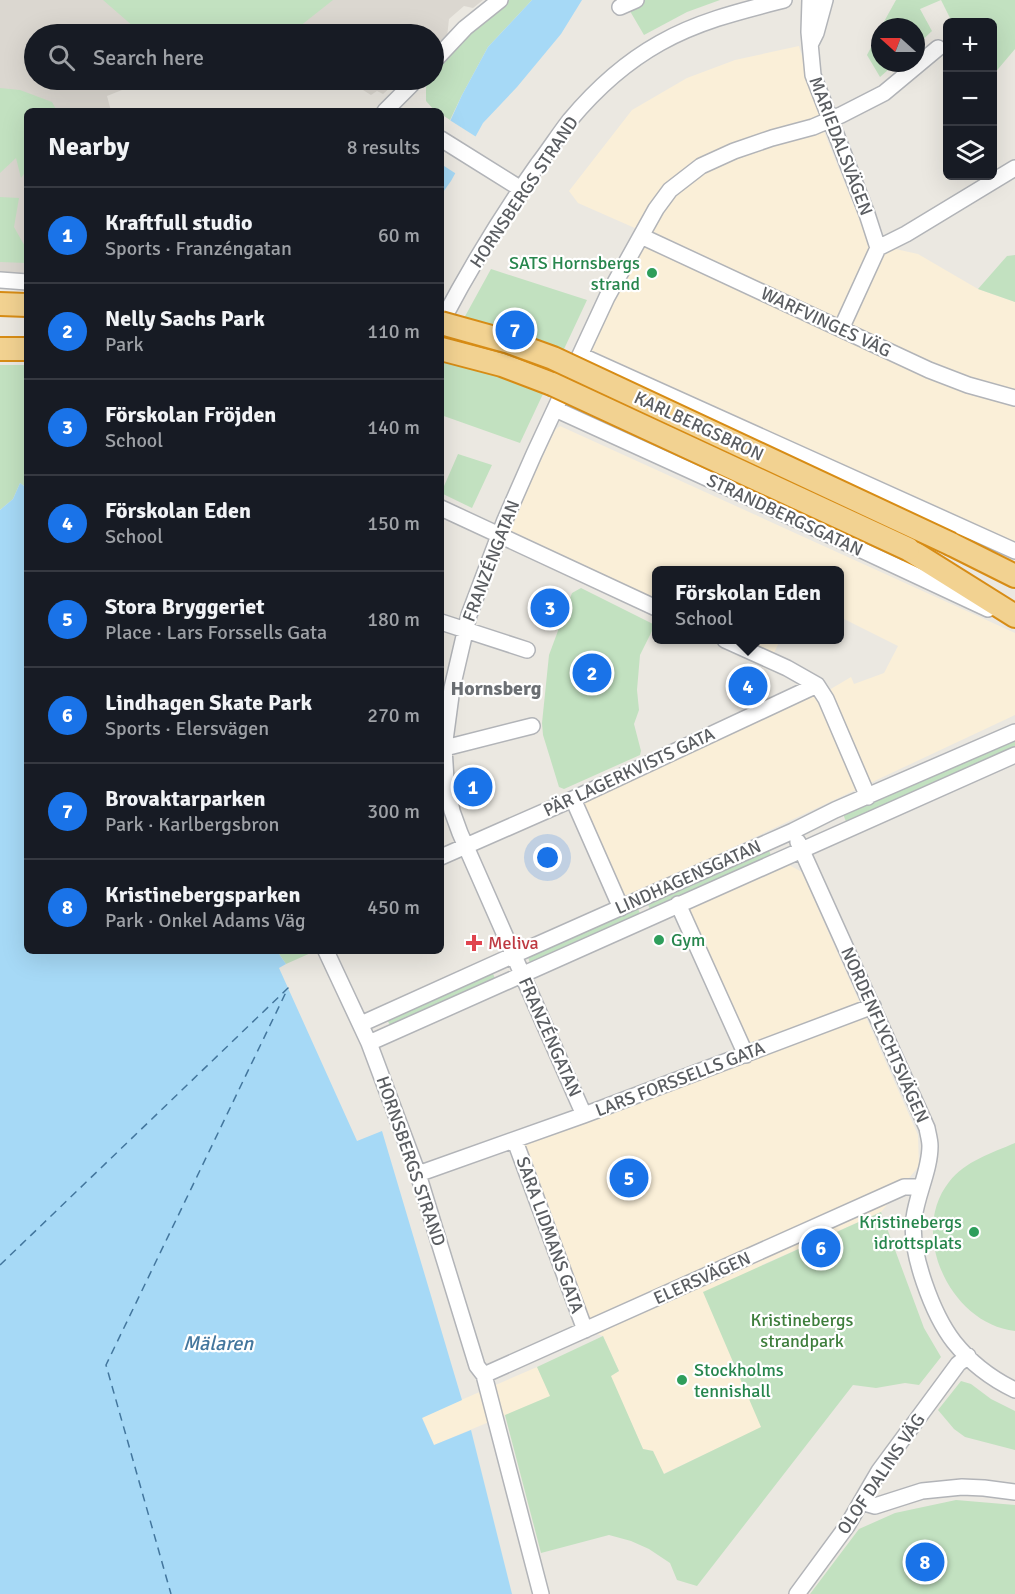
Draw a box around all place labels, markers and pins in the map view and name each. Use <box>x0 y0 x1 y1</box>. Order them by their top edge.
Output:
place label: SATS Hornsbergs strand <box>509 252 640 295</box>
marker: SATS Hornsbergs strand <box>645 266 659 280</box>
pin: 7 <box>496 308 534 352</box>
pin: 3 <box>530 586 570 630</box>
pin: 2 <box>572 650 612 696</box>
pin: 4 <box>728 664 768 708</box>
pin: 1 <box>454 764 492 810</box>
place label: Gym <box>671 929 705 951</box>
place label: Meliva <box>488 932 539 954</box>
marker: Gym <box>652 933 666 947</box>
marker: Meliva <box>465 934 483 952</box>
pin: 5 <box>610 1156 648 1200</box>
place label: Kristinebergs idrottsplats <box>859 1211 962 1254</box>
marker: Kristinebergs idrottsplats <box>967 1225 981 1239</box>
pin: 6 <box>802 1226 840 1270</box>
place label: Stockholms tennishall <box>694 1359 784 1402</box>
marker: Stockholms tennishall <box>675 1373 689 1387</box>
pin: 8 <box>906 1540 944 1584</box>

